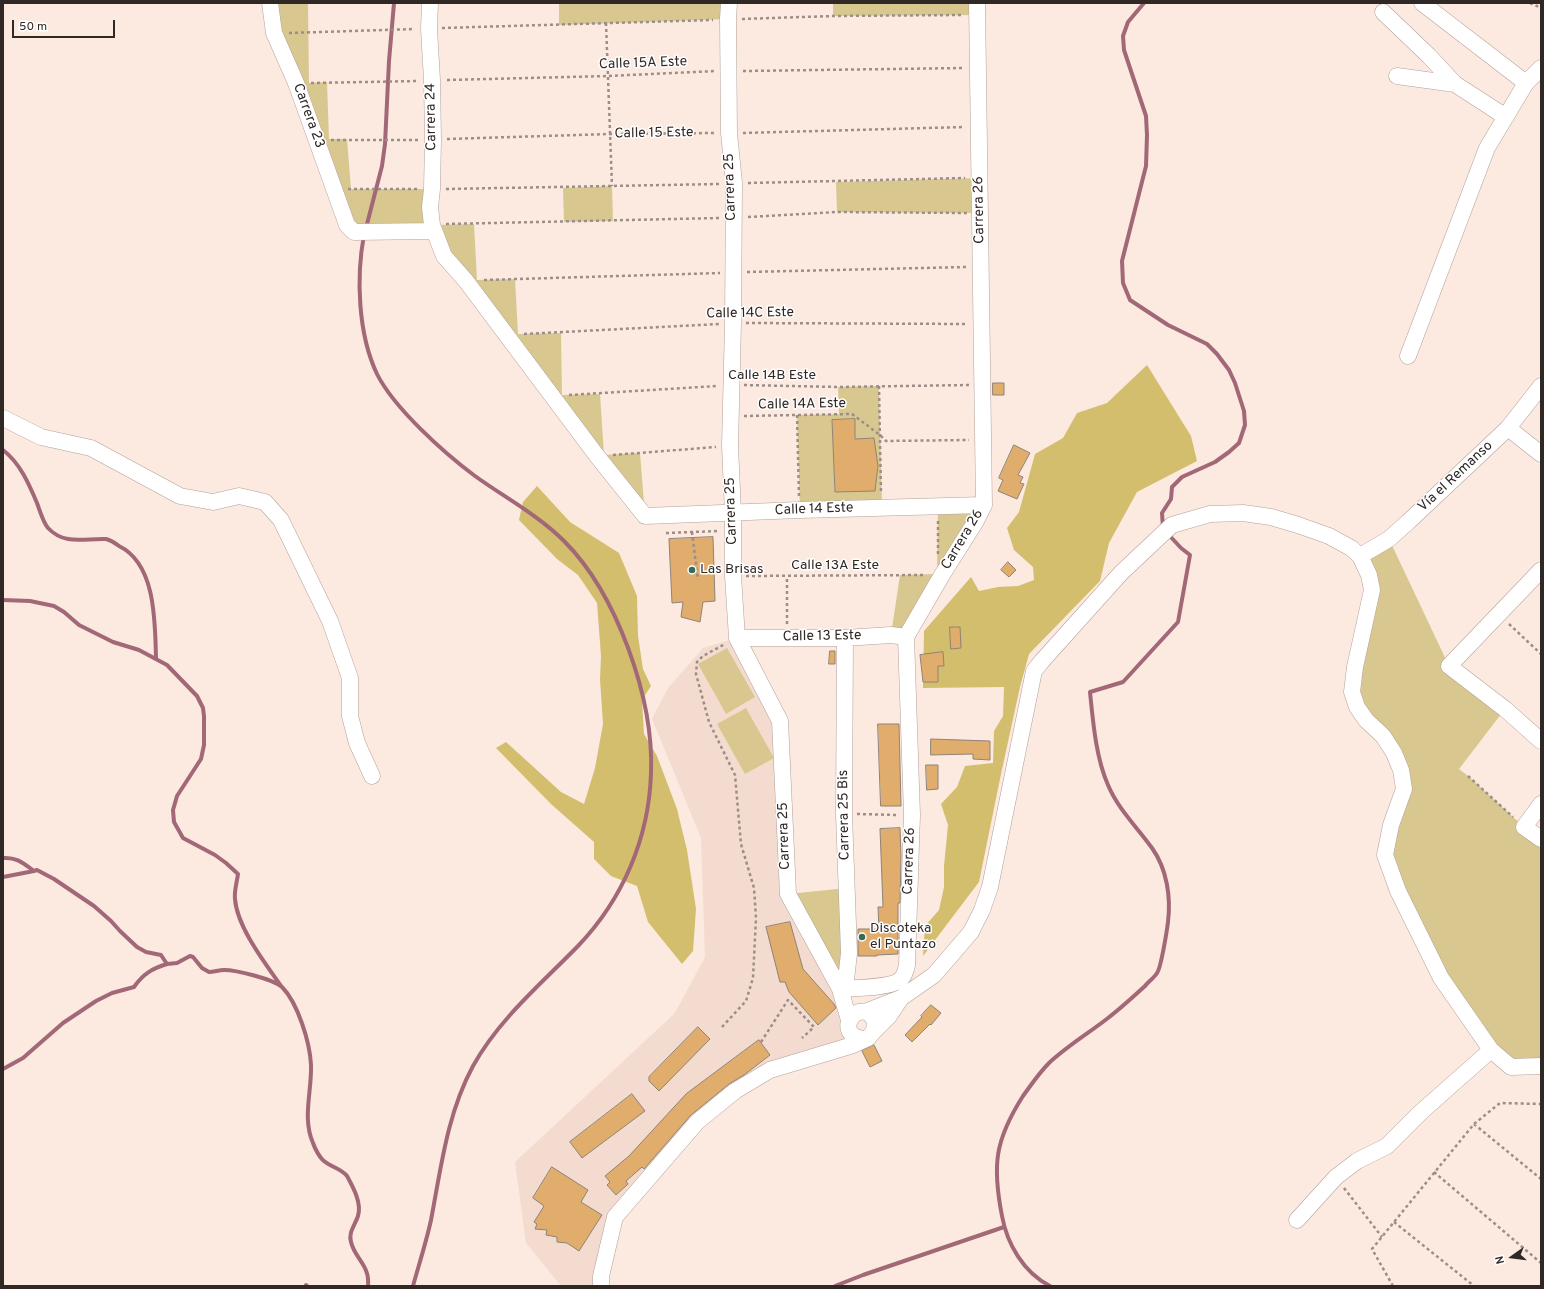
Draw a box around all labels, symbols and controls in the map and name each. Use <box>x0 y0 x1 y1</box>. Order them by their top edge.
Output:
scale bar <box>14 12 117 38</box>
text: 50 m <box>19 19 47 35</box>
street label: Calle 15A Este <box>599 54 687 74</box>
street label: Carrera 23 <box>289 81 327 151</box>
street label: Carrera 24 <box>423 83 441 151</box>
street label: Calle 15 Este <box>614 125 694 143</box>
street label: Carrera 25 <box>721 153 741 221</box>
street label: Carrera 26 <box>971 176 989 244</box>
street label: Calle 14C Este <box>706 305 794 323</box>
street label: Calle 14B Este <box>728 368 816 384</box>
street label: Calle 14A Este <box>758 396 846 414</box>
street label: Vía el Remanso <box>1415 438 1497 516</box>
street label: Carrera 25 <box>722 477 742 545</box>
street label: Calle 14 Este <box>774 500 854 520</box>
street label: Carrera 26 <box>938 507 988 573</box>
street label: Calle 13A Este <box>791 558 879 574</box>
place label: Las Brisas <box>700 562 764 578</box>
marker: Las Brisas <box>687 565 697 575</box>
street label: Calle 13 Este <box>782 628 862 646</box>
street label: Carrera 25 Bis <box>836 770 854 860</box>
street label: Carrera 25 <box>775 802 795 870</box>
street label: Carrera 26 <box>900 827 920 895</box>
place label: Discoteka el Puntazo <box>870 921 936 954</box>
marker: Discoteka el Puntazo <box>857 932 867 942</box>
north arrow <box>1492 1237 1532 1277</box>
text: N <box>1493 1254 1508 1265</box>

